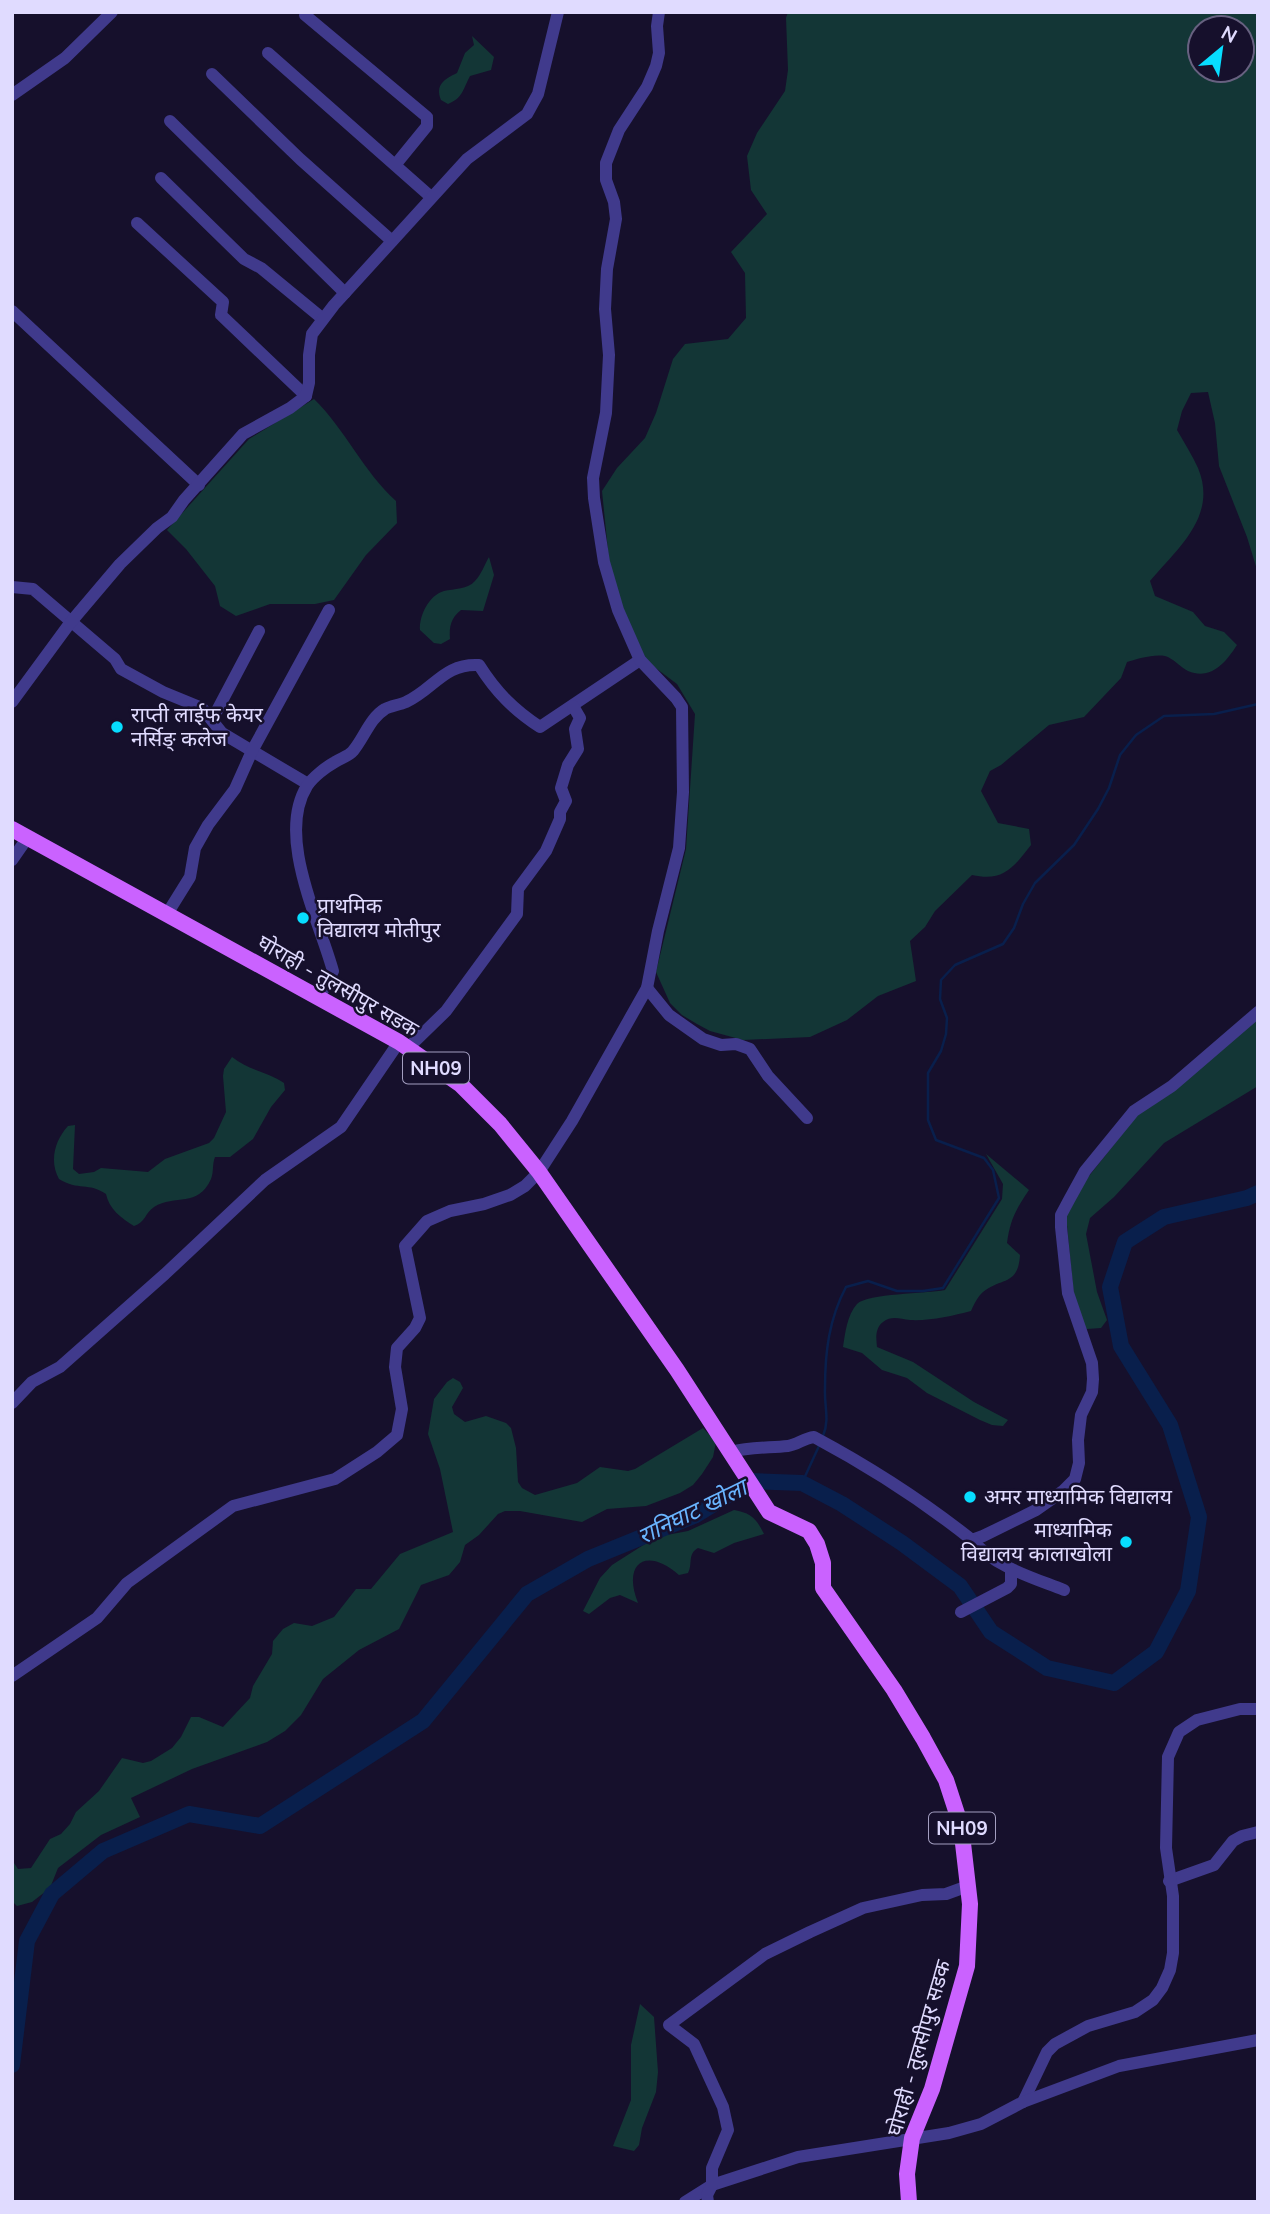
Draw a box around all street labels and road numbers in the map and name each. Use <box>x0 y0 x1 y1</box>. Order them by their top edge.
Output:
street label: घोराही - तुलसीपुर सडक <box>252 929 424 1044</box>
road number: NH09 <box>403 1052 469 1084</box>
road number: NH09 <box>929 1812 995 1844</box>
street label: घोराही - तुलसीपुर सडक <box>881 1956 958 2139</box>

